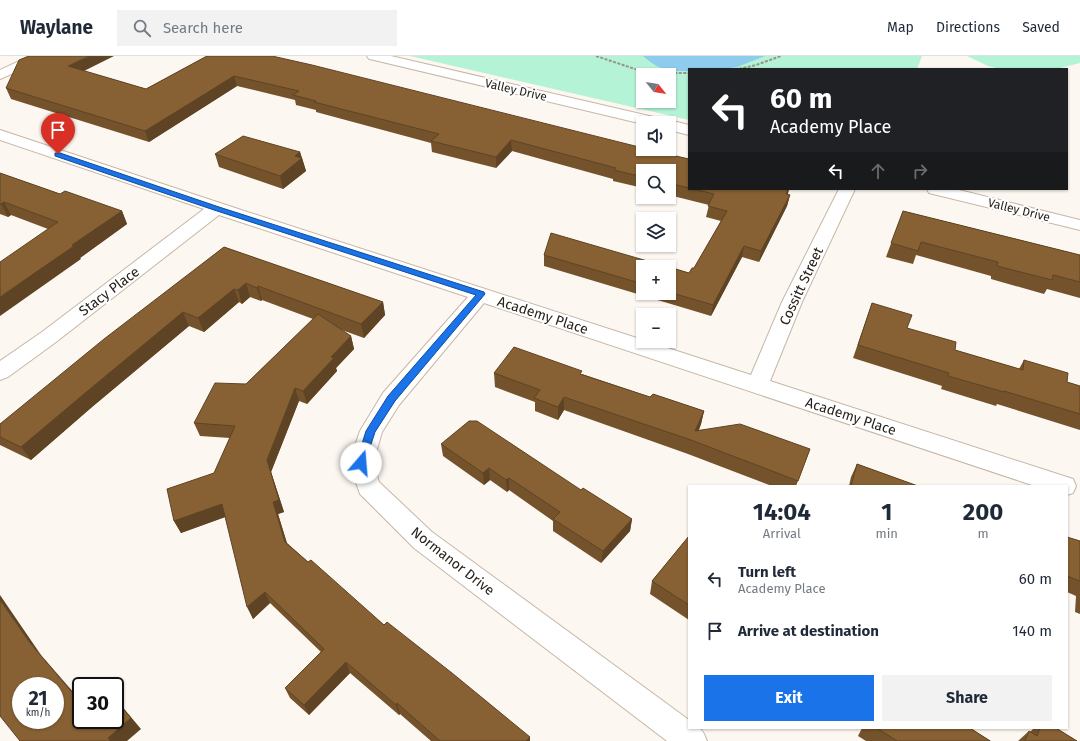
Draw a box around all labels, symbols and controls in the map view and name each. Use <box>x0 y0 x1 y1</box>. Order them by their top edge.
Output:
search box <box>117 10 397 46</box>
text: Waylane <box>20 16 93 39</box>
icon: search <box>131 17 153 39</box>
text: Search here <box>163 19 243 37</box>
text: Map <box>887 19 914 36</box>
text: Directions <box>936 19 1000 36</box>
text: Saved <box>1022 19 1060 36</box>
north arrow <box>636 68 676 108</box>
map controls <box>636 68 676 348</box>
street label: Valley Drive <box>484 76 548 104</box>
text: 60 m <box>770 82 832 115</box>
icon: left <box>704 84 756 136</box>
pin <box>41 113 75 154</box>
button: sound <box>636 116 676 156</box>
text: Academy Place <box>770 116 891 138</box>
icon: arrive <box>47 119 69 141</box>
icon: left <box>825 160 847 182</box>
icon: ahead <box>867 160 889 182</box>
icon: right <box>909 160 931 182</box>
button: search <box>636 164 676 204</box>
street label: Valley Drive <box>987 196 1051 224</box>
button: layers <box>636 212 676 252</box>
street label: Cossitt Street <box>776 244 827 328</box>
button: + <box>636 260 676 300</box>
street label: Stacy Place <box>76 263 143 320</box>
street label: Academy Place <box>495 293 590 338</box>
button: − <box>636 308 676 348</box>
street label: Academy Place <box>803 394 898 439</box>
position arrow <box>340 442 382 484</box>
text: 14:04 <box>753 498 811 526</box>
text: 1 <box>881 498 892 526</box>
text: 200 <box>963 498 1003 526</box>
street label: Normanor Drive <box>408 524 498 599</box>
text: Arrival <box>763 526 801 541</box>
text: min <box>876 526 898 541</box>
text: m <box>977 526 989 541</box>
text: Turn left <box>738 563 796 581</box>
icon: left <box>704 568 726 590</box>
text: 60 m <box>1019 570 1052 588</box>
text: Academy Place <box>738 581 826 596</box>
icon: arrive <box>704 620 726 642</box>
text: Arrive at destination <box>738 622 879 640</box>
text: 140 m <box>1012 622 1052 640</box>
button: Exit <box>704 675 874 721</box>
button: Share <box>882 675 1052 721</box>
speed limit sign: 30 <box>72 677 124 729</box>
text: 21 <box>28 686 48 710</box>
text: km/h <box>26 707 50 719</box>

